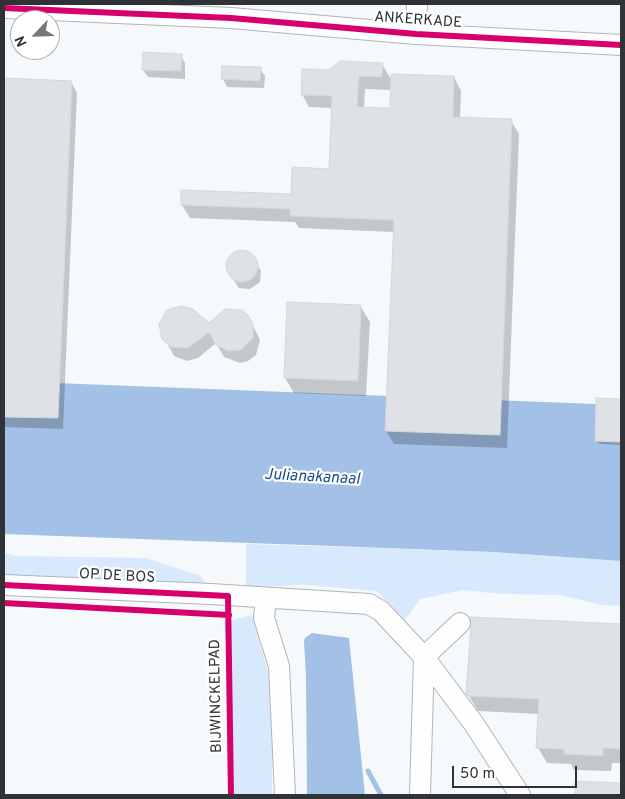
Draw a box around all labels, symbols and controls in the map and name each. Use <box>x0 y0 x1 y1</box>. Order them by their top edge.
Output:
street label: ANKERKADE <box>373 9 463 33</box>
north arrow <box>10 10 60 60</box>
text: N <box>12 33 32 49</box>
water label: Julianakanaal <box>264 466 360 490</box>
street label: OP DE BOS <box>78 566 156 588</box>
street label: BIJWINCKELPAD <box>207 639 227 753</box>
scale bar <box>455 756 580 788</box>
text: 50 m <box>460 765 495 784</box>

